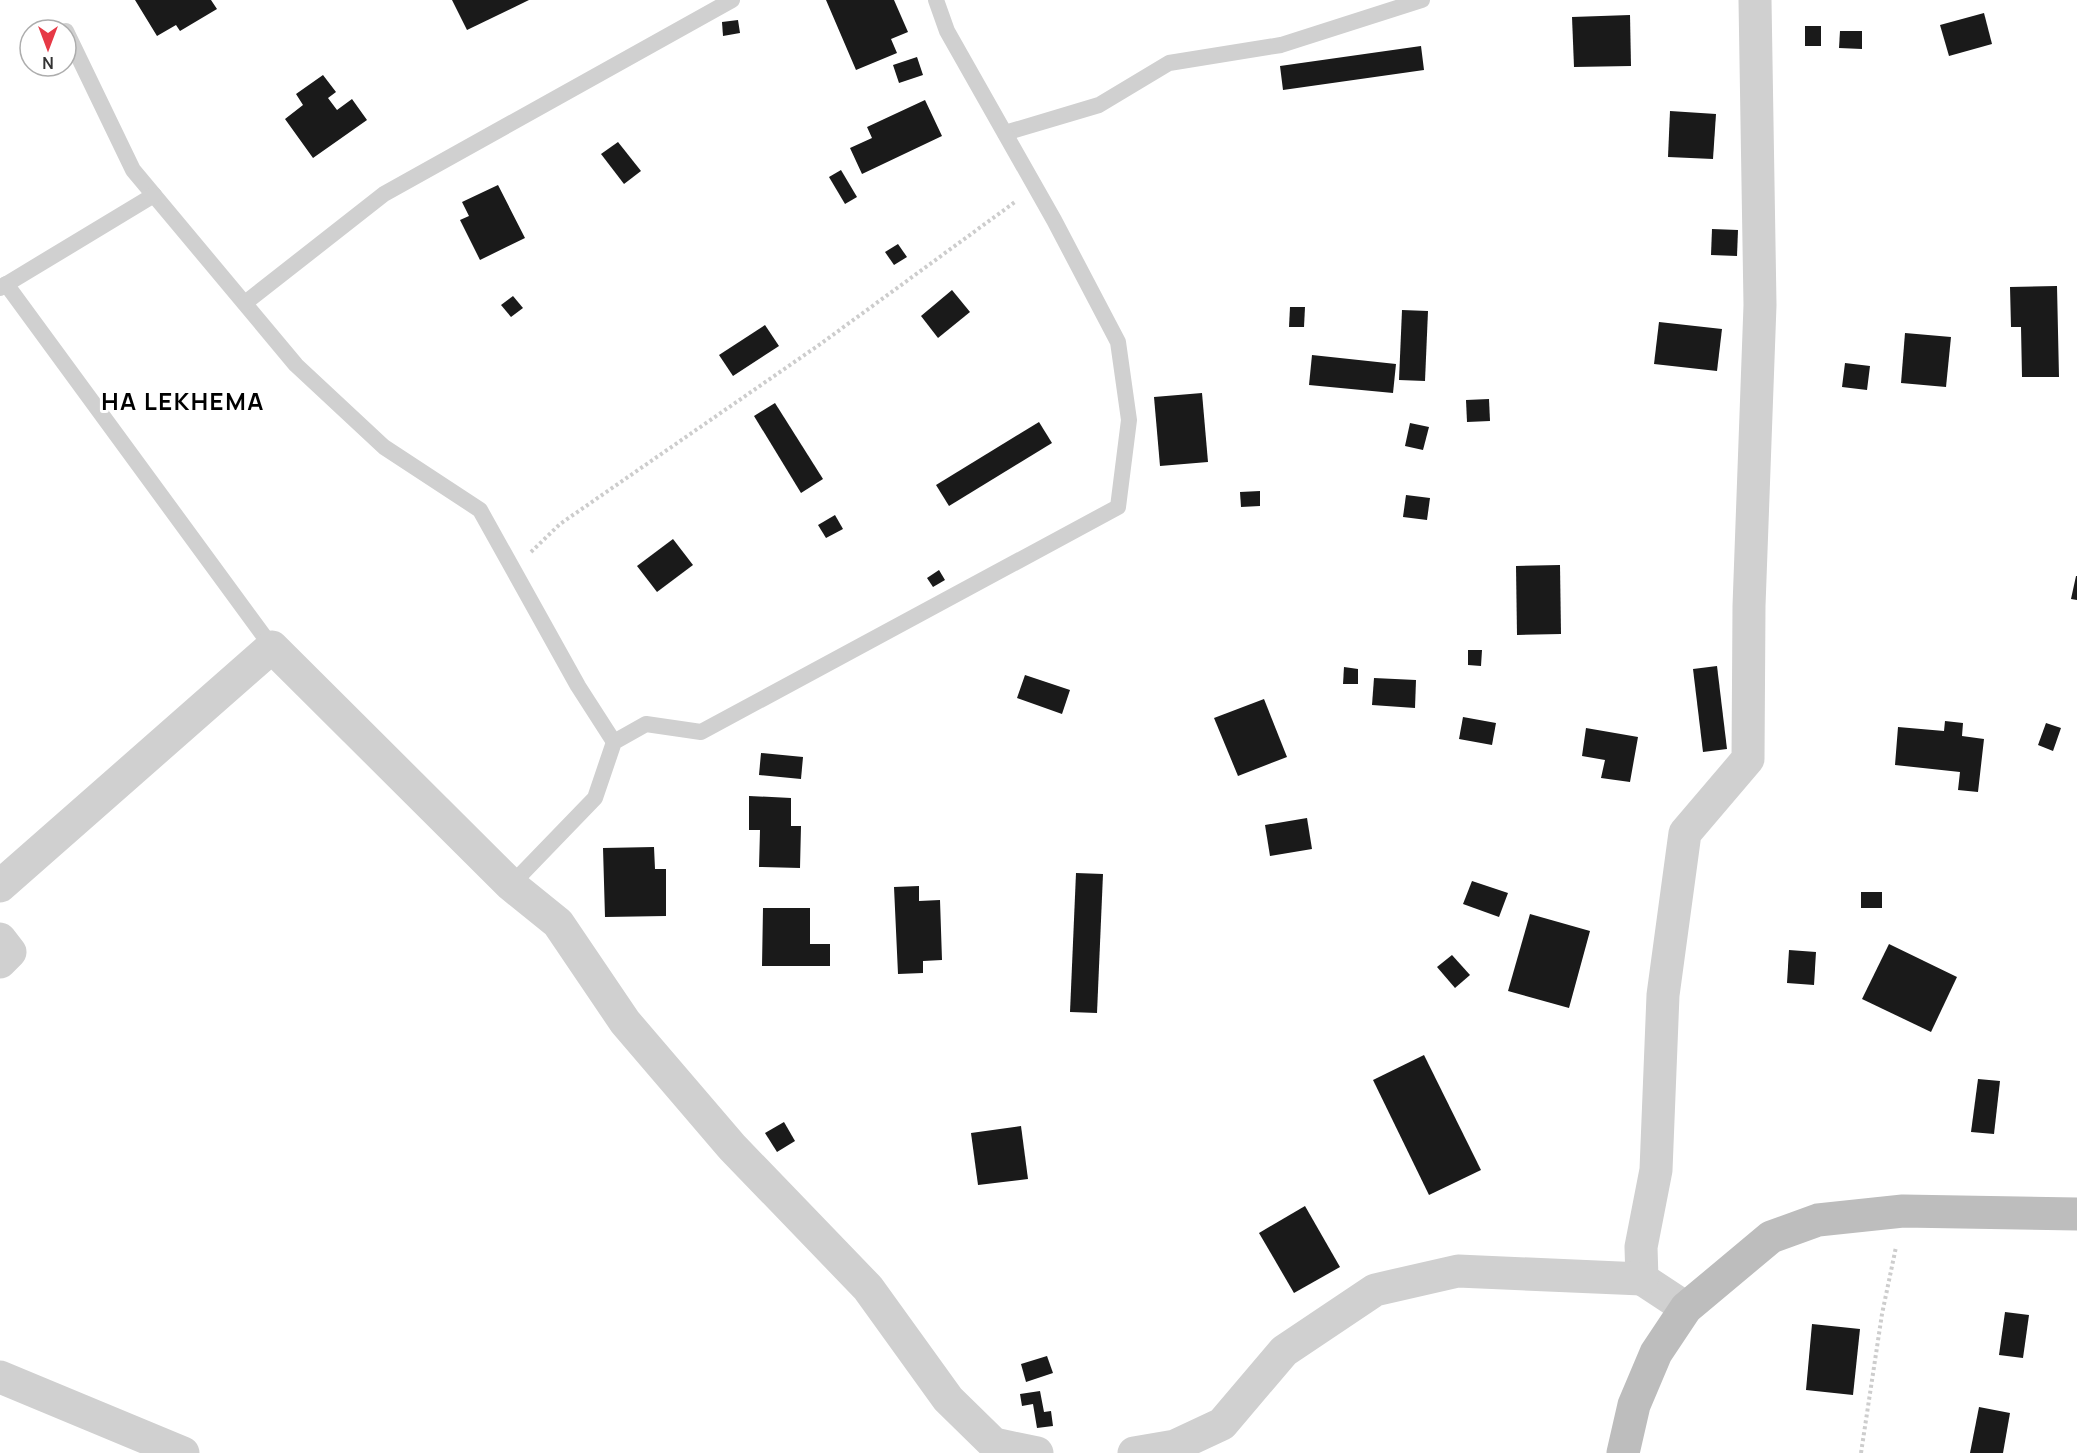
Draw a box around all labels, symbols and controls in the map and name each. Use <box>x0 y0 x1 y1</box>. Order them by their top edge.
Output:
north arrow <box>18 18 78 78</box>
text: N <box>42 52 54 74</box>
district label: HA LEKHEMA <box>101 384 265 417</box>

